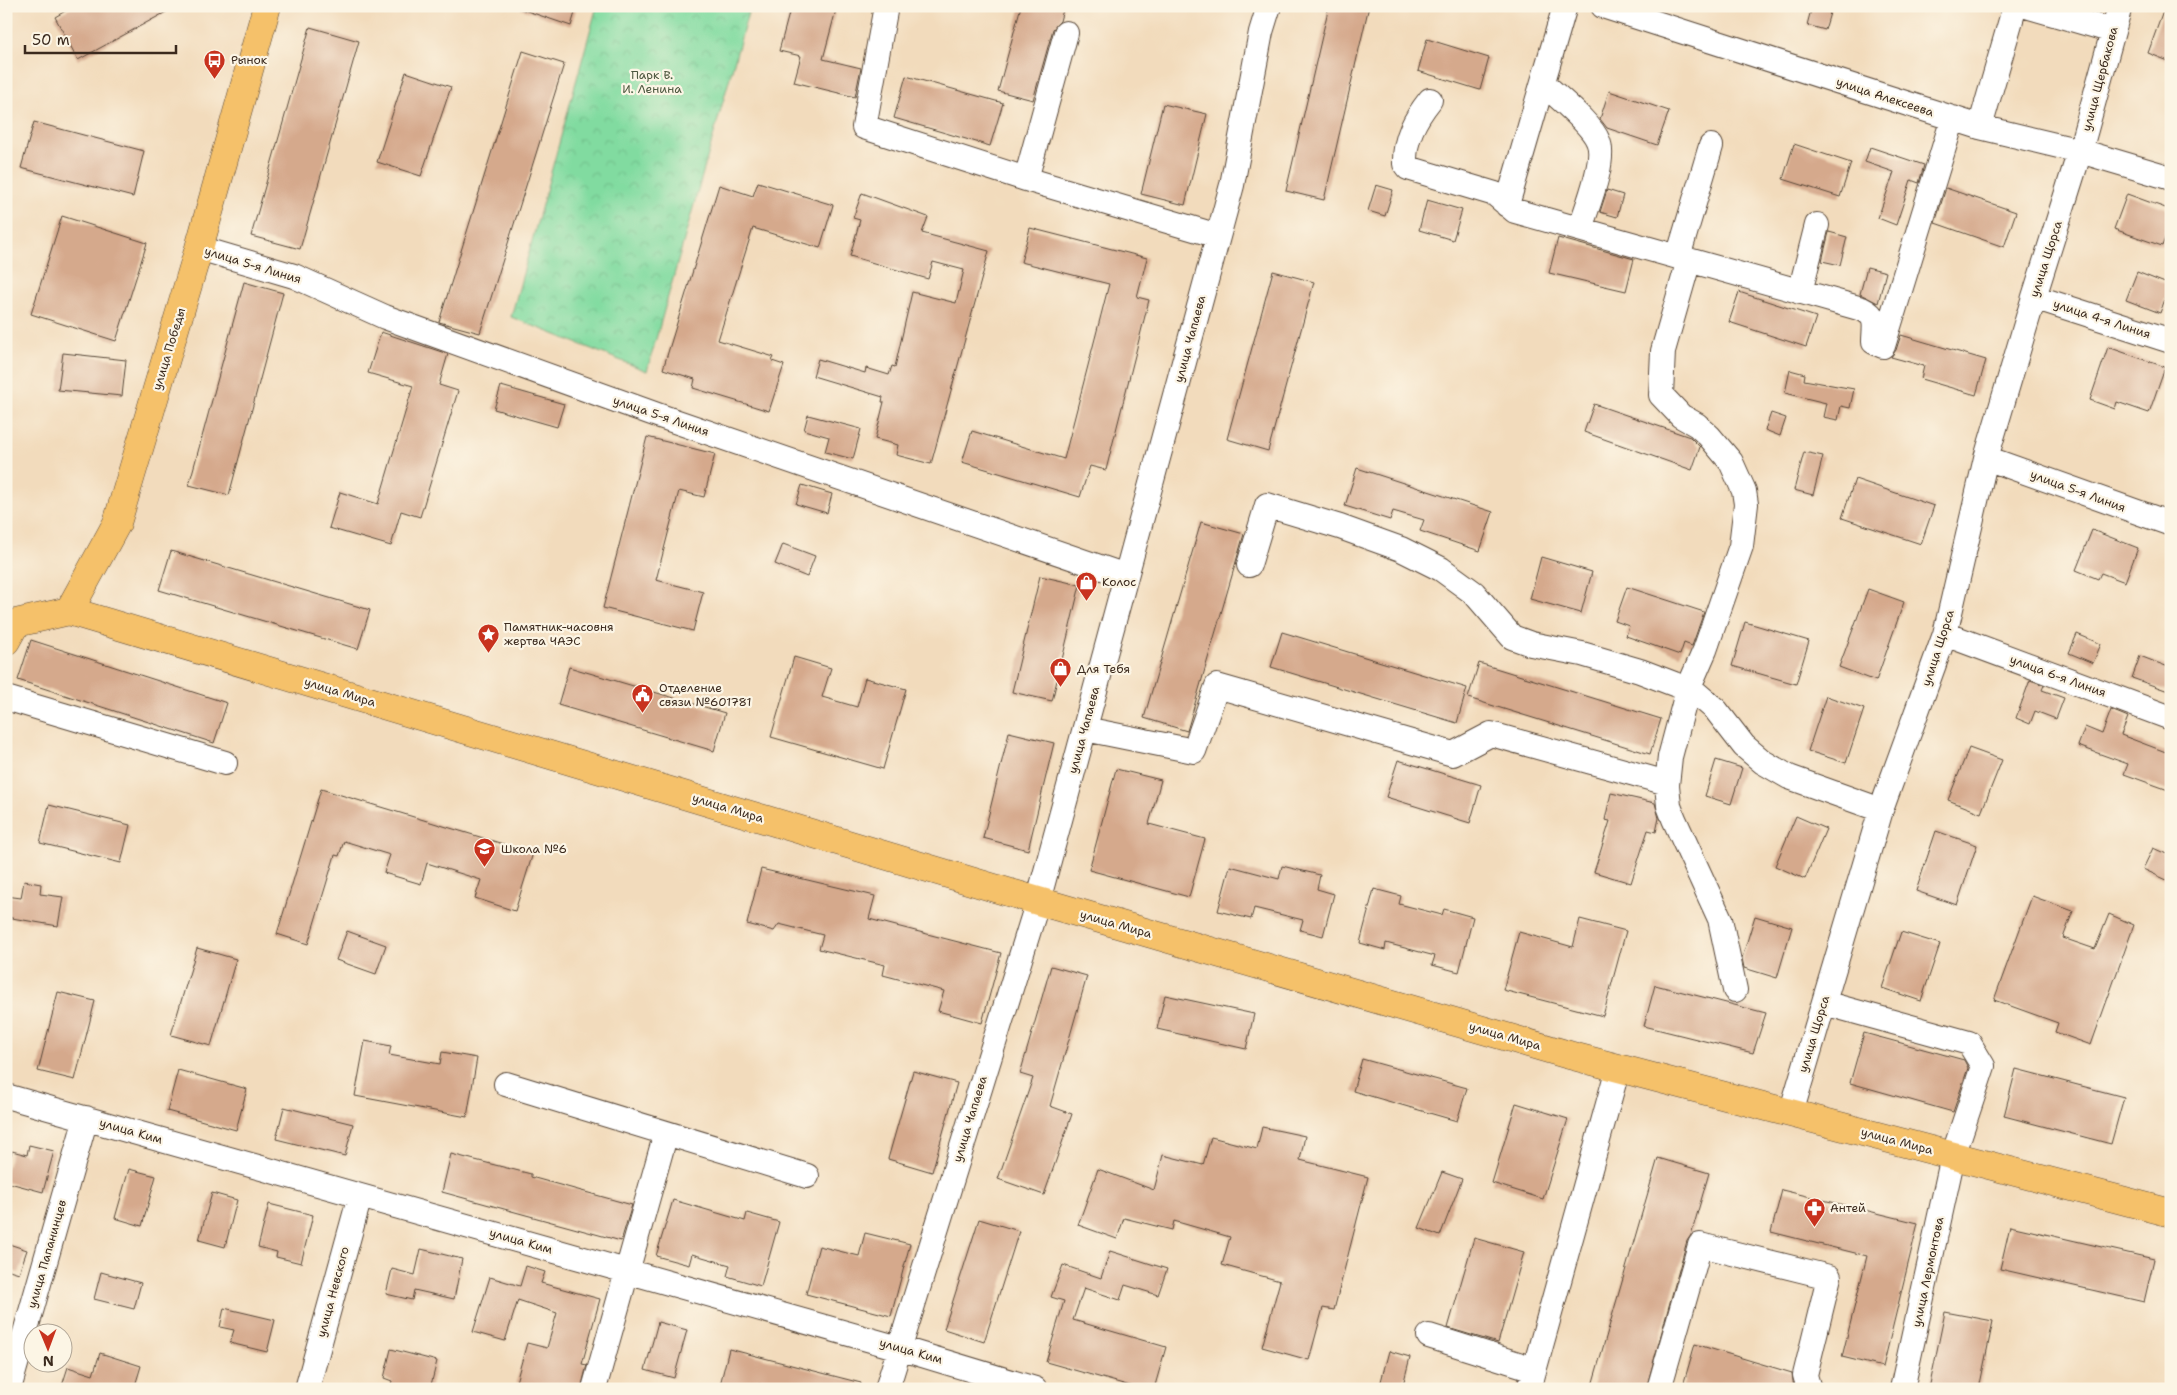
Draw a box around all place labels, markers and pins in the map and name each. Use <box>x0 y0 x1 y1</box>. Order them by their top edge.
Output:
bus stop icon: Рынок <box>203 48 227 79</box>
place label: Рынок <box>231 52 268 68</box>
shop icon: Колос <box>1074 570 1098 601</box>
place label: Колос <box>1102 574 1136 590</box>
place label: Памятник-часовня жертва ЧАЭС <box>504 619 614 649</box>
place icon: Памятник-часовня жертва ЧАЭС <box>476 622 500 653</box>
shop icon: Для Тебя <box>1049 657 1073 688</box>
place label: Для Тебя <box>1077 661 1130 677</box>
place label: Отделение связи №601781 <box>659 680 751 710</box>
public building icon: Отделение связи №601781 <box>631 683 655 714</box>
school or university icon: Школа №6 <box>473 837 497 868</box>
place label: Школа №6 <box>501 841 567 857</box>
pharmacy icon: Антей <box>1802 1196 1826 1227</box>
place label: Антей <box>1830 1200 1866 1216</box>

